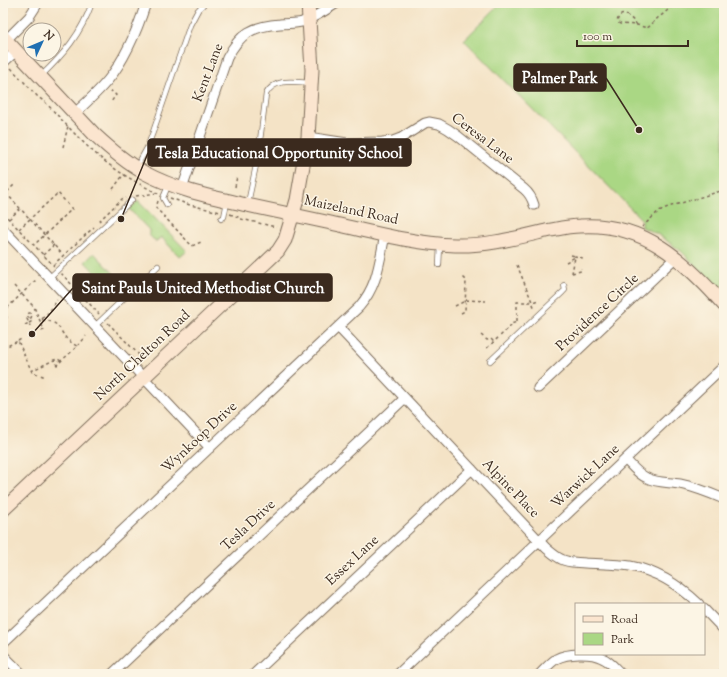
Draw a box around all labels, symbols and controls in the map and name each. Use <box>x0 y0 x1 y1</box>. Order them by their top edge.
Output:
north arrow <box>22 22 62 62</box>
scale bar <box>577 22 688 48</box>
text: N <box>39 26 57 45</box>
text: 100 m <box>583 28 612 46</box>
street label: Kent Lane <box>189 41 229 105</box>
callout: Palmer Park <box>514 64 606 91</box>
text: Palmer Park <box>522 69 599 90</box>
street label: Ceresa Lane <box>447 109 517 169</box>
callout: Tesla Educational Opportunity School <box>148 139 411 166</box>
text: Tesla Educational Opportunity School <box>155 144 403 165</box>
street label: Maizeland Road <box>302 191 400 231</box>
street label: Providence Circle <box>552 269 644 357</box>
callout: Saint Pauls United Methodist Church <box>73 274 332 301</box>
text: Saint Pauls United Methodist Church <box>81 279 325 300</box>
street label: North Chelton Road <box>91 306 195 406</box>
street label: Wynkoop Drive <box>158 398 242 478</box>
street label: Warwick Lane <box>547 440 625 514</box>
street label: Alpine Place <box>477 455 543 523</box>
street label: Tesla Drive <box>217 496 281 556</box>
street label: Essex Lane <box>322 531 384 591</box>
legend <box>575 603 705 655</box>
text: Road <box>611 611 638 629</box>
text: Park <box>611 631 634 649</box>

